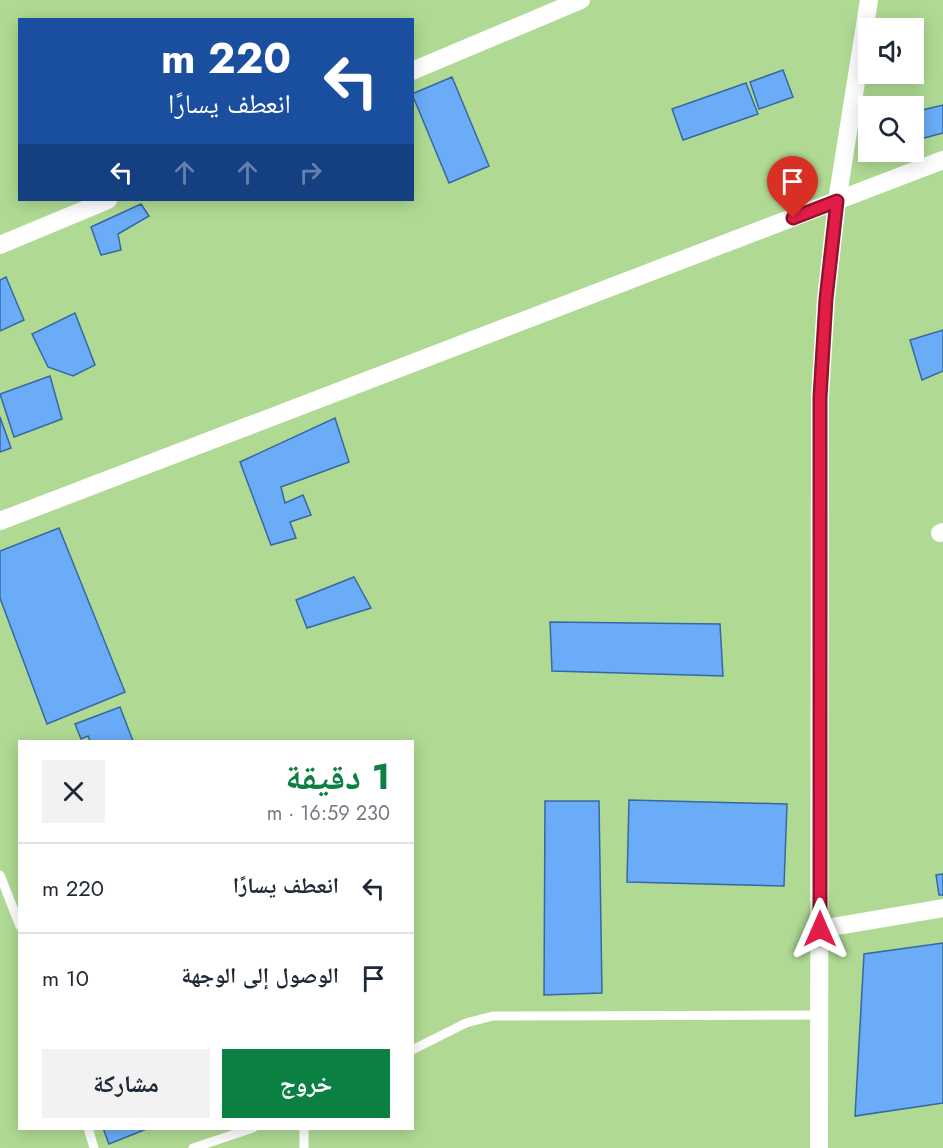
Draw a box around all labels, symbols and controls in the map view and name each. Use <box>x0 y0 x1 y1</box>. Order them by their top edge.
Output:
map controls <box>858 18 924 162</box>
button: sound <box>858 18 924 84</box>
text: 220 m <box>161 28 291 89</box>
icon: left <box>312 42 390 120</box>
text: انعطف يسارًا <box>168 84 291 123</box>
button: search <box>858 96 924 162</box>
icon: left <box>105 156 138 189</box>
icon: ahead <box>168 156 201 189</box>
icon: ahead <box>231 156 264 189</box>
icon: right <box>294 156 327 189</box>
pin <box>767 156 818 218</box>
icon: arrive <box>776 165 809 198</box>
text: 1 دقيقة <box>285 750 390 802</box>
button: close <box>42 760 105 823</box>
text: 230 m · 16:59 <box>267 799 390 828</box>
text: انعطف يسارًا <box>233 869 339 901</box>
text: 220 m <box>42 872 104 904</box>
icon: left <box>357 872 390 905</box>
position arrow <box>788 897 852 961</box>
text: الوصول إلى الوجهة <box>181 959 339 991</box>
text: 10 m <box>42 962 89 994</box>
icon: arrive <box>357 962 390 995</box>
button: مشاركة <box>42 1049 210 1118</box>
button: خروج <box>222 1049 390 1118</box>

